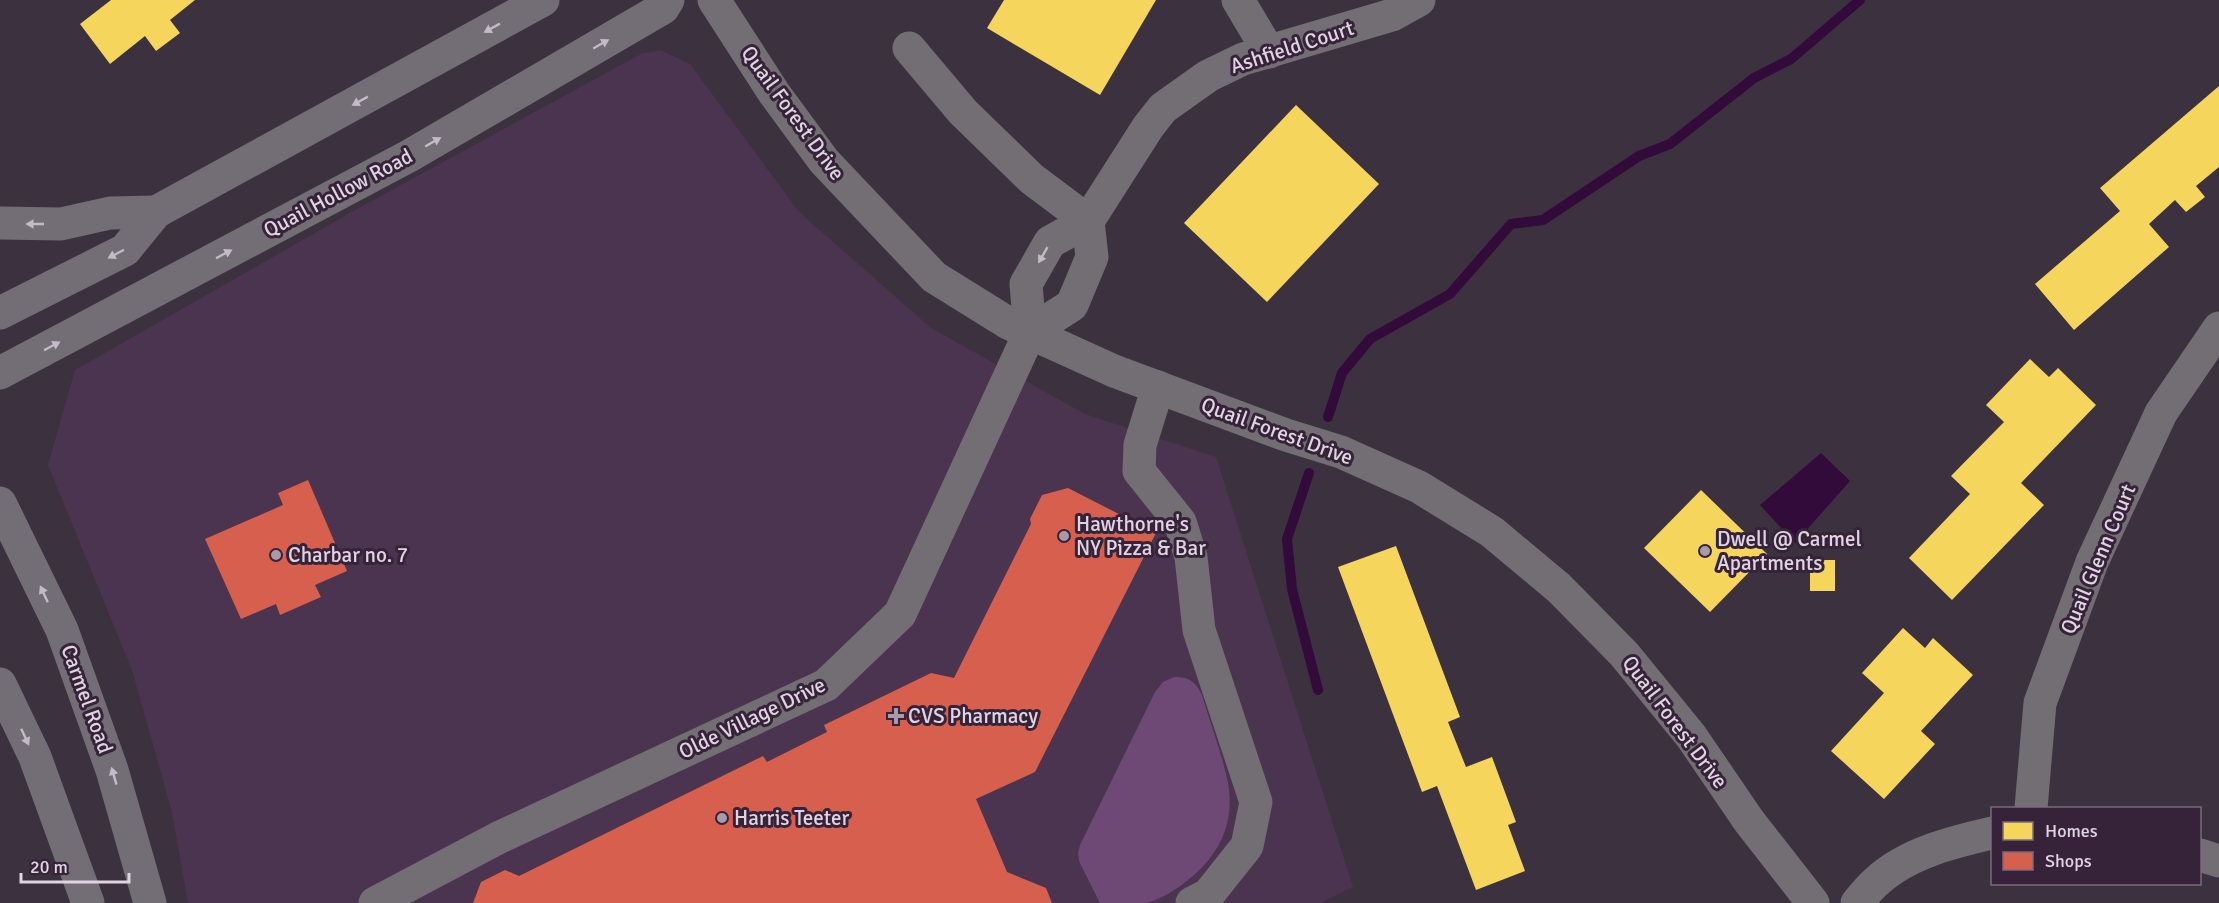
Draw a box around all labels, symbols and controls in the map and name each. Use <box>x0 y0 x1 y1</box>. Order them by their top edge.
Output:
street label: Ashfield Court <box>1227 15 1357 79</box>
one-way arrow <box>483 23 500 33</box>
one-way arrow <box>593 39 610 49</box>
street label: Quail Forest Drive <box>736 41 850 185</box>
one-way arrow <box>351 96 368 106</box>
one-way arrow <box>425 137 441 148</box>
street label: Quail Hollow Road <box>259 143 417 243</box>
one-way arrow <box>26 219 45 229</box>
one-way arrow <box>1038 247 1048 264</box>
one-way arrow <box>107 249 124 259</box>
one-way arrow <box>215 250 233 260</box>
one-way arrow <box>43 341 60 351</box>
street label: Quail Forest Drive <box>1198 391 1356 471</box>
street label: Quail Glenn Court <box>2055 480 2141 638</box>
place label: Hawthorne's NY Pizza & Bar <box>1076 511 1206 561</box>
place label: Dwell @ Carmel Apartments <box>1717 526 1862 576</box>
marker: Hawthorne's NY Pizza & Bar <box>1057 529 1071 543</box>
place label: Charbar no. 7 <box>288 542 408 568</box>
marker: Dwell @ Carmel Apartments <box>1698 544 1712 558</box>
marker: Charbar no. 7 <box>269 548 283 562</box>
one-way arrow <box>40 586 49 603</box>
street label: Carmel Road <box>55 641 119 757</box>
street label: Quail Forest Drive <box>1617 650 1733 794</box>
street label: Olde Village Drive <box>675 671 829 765</box>
place label: CVS Pharmacy <box>908 703 1038 729</box>
marker: CVS Pharmacy <box>889 709 903 723</box>
one-way arrow <box>20 728 29 745</box>
one-way arrow <box>109 767 118 785</box>
place label: Harris Teeter <box>734 805 849 831</box>
legend <box>1991 807 2201 885</box>
marker: Harris Teeter <box>715 811 729 825</box>
text: Homes <box>2045 820 2098 842</box>
scale bar <box>21 846 129 884</box>
text: Shops <box>2045 850 2092 872</box>
text: 20 m <box>30 856 68 878</box>

